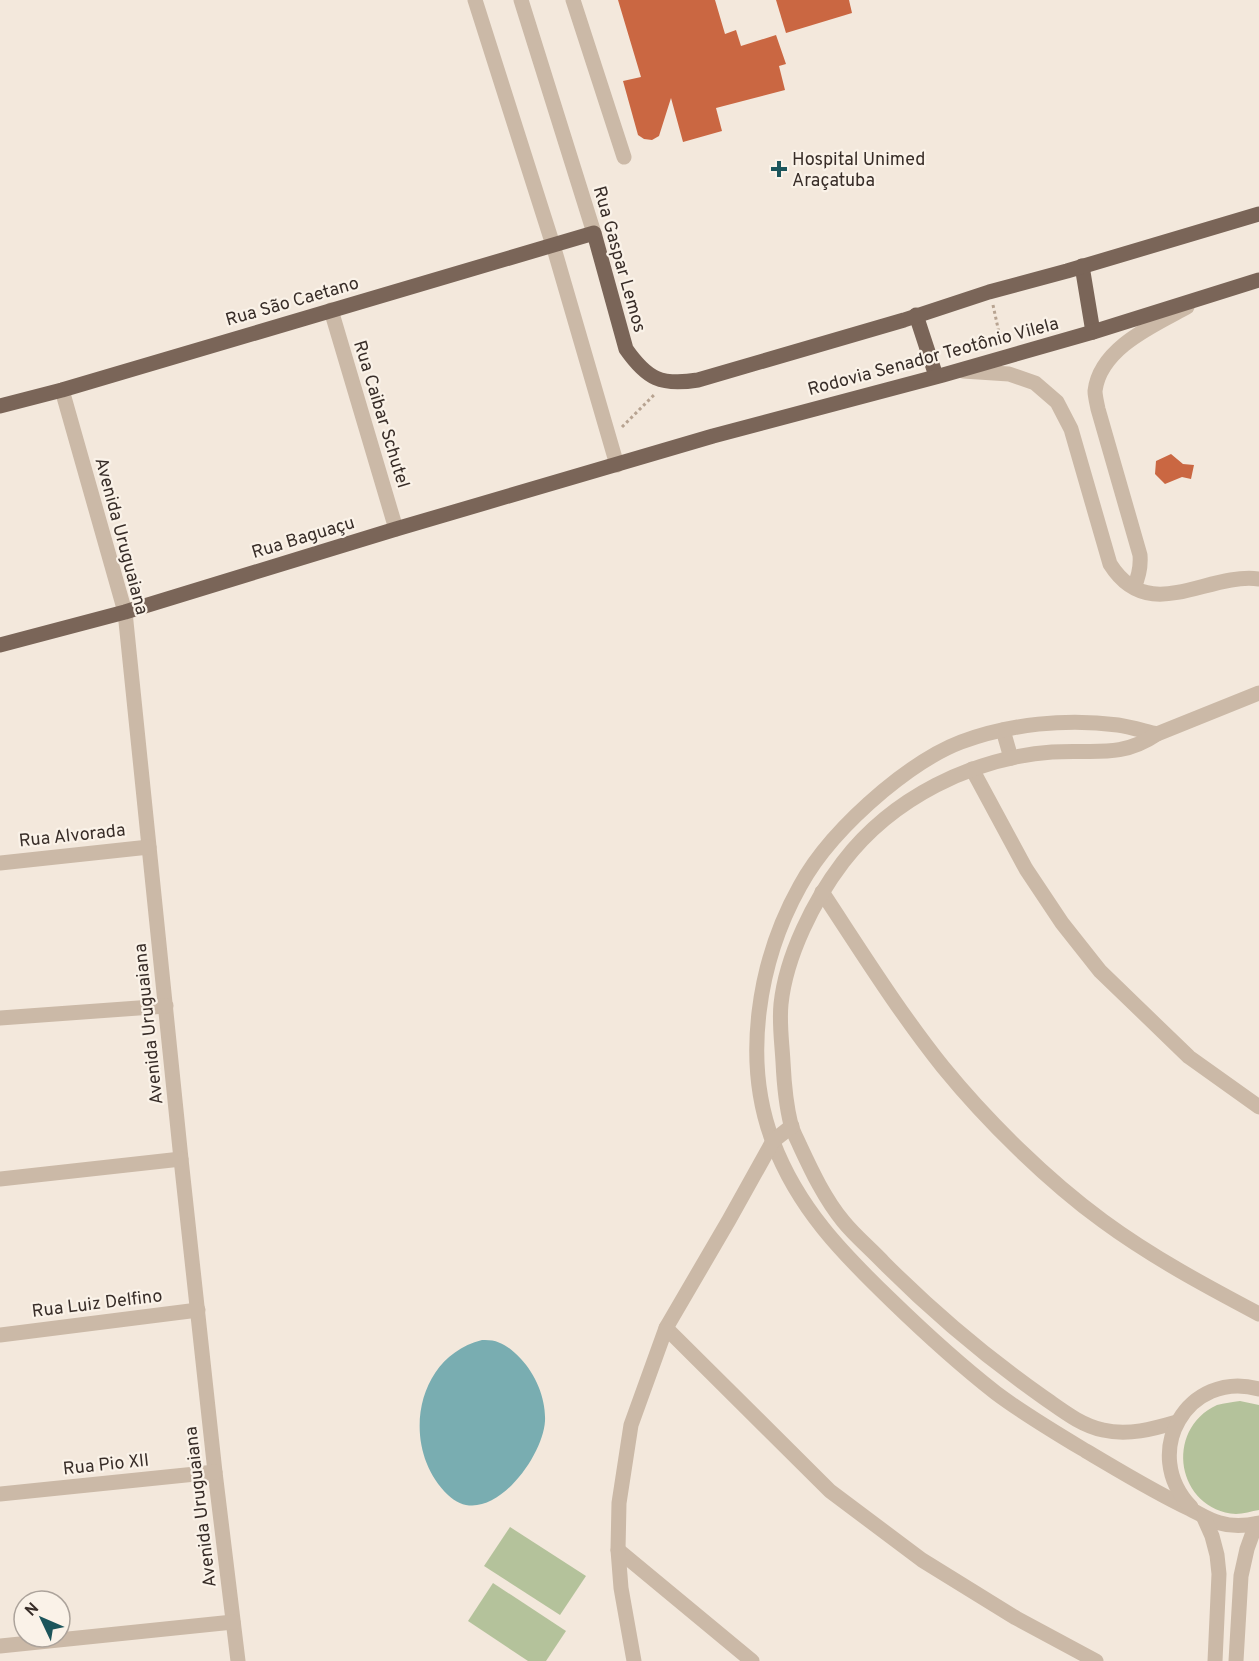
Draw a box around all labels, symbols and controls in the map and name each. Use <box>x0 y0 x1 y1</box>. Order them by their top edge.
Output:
place label: Hospital Unimed Araçatuba <box>792 149 925 193</box>
marker: Hospital Unimed Araçatuba <box>770 160 788 178</box>
street label: Rua Gaspar Lemos <box>587 184 650 335</box>
street label: Rua São Caetano <box>223 272 362 332</box>
street label: Rodovia Senador Teotônio Vilela <box>805 313 1061 402</box>
street label: Rua Caibar Schutel <box>347 338 414 491</box>
street label: Avenida Uruguaiana <box>88 455 153 618</box>
street label: Rua Baguaçu <box>249 512 358 565</box>
street label: Rua Alvorada <box>18 819 127 854</box>
street label: Avenida Uruguaiana <box>130 942 169 1106</box>
street label: Rua Luiz Delfino <box>31 1285 164 1324</box>
street label: Avenida Uruguaiana <box>180 1425 223 1589</box>
street label: Rua Pio XII <box>62 1450 150 1481</box>
north arrow <box>12 1589 72 1649</box>
text: N <box>21 1599 44 1621</box>

